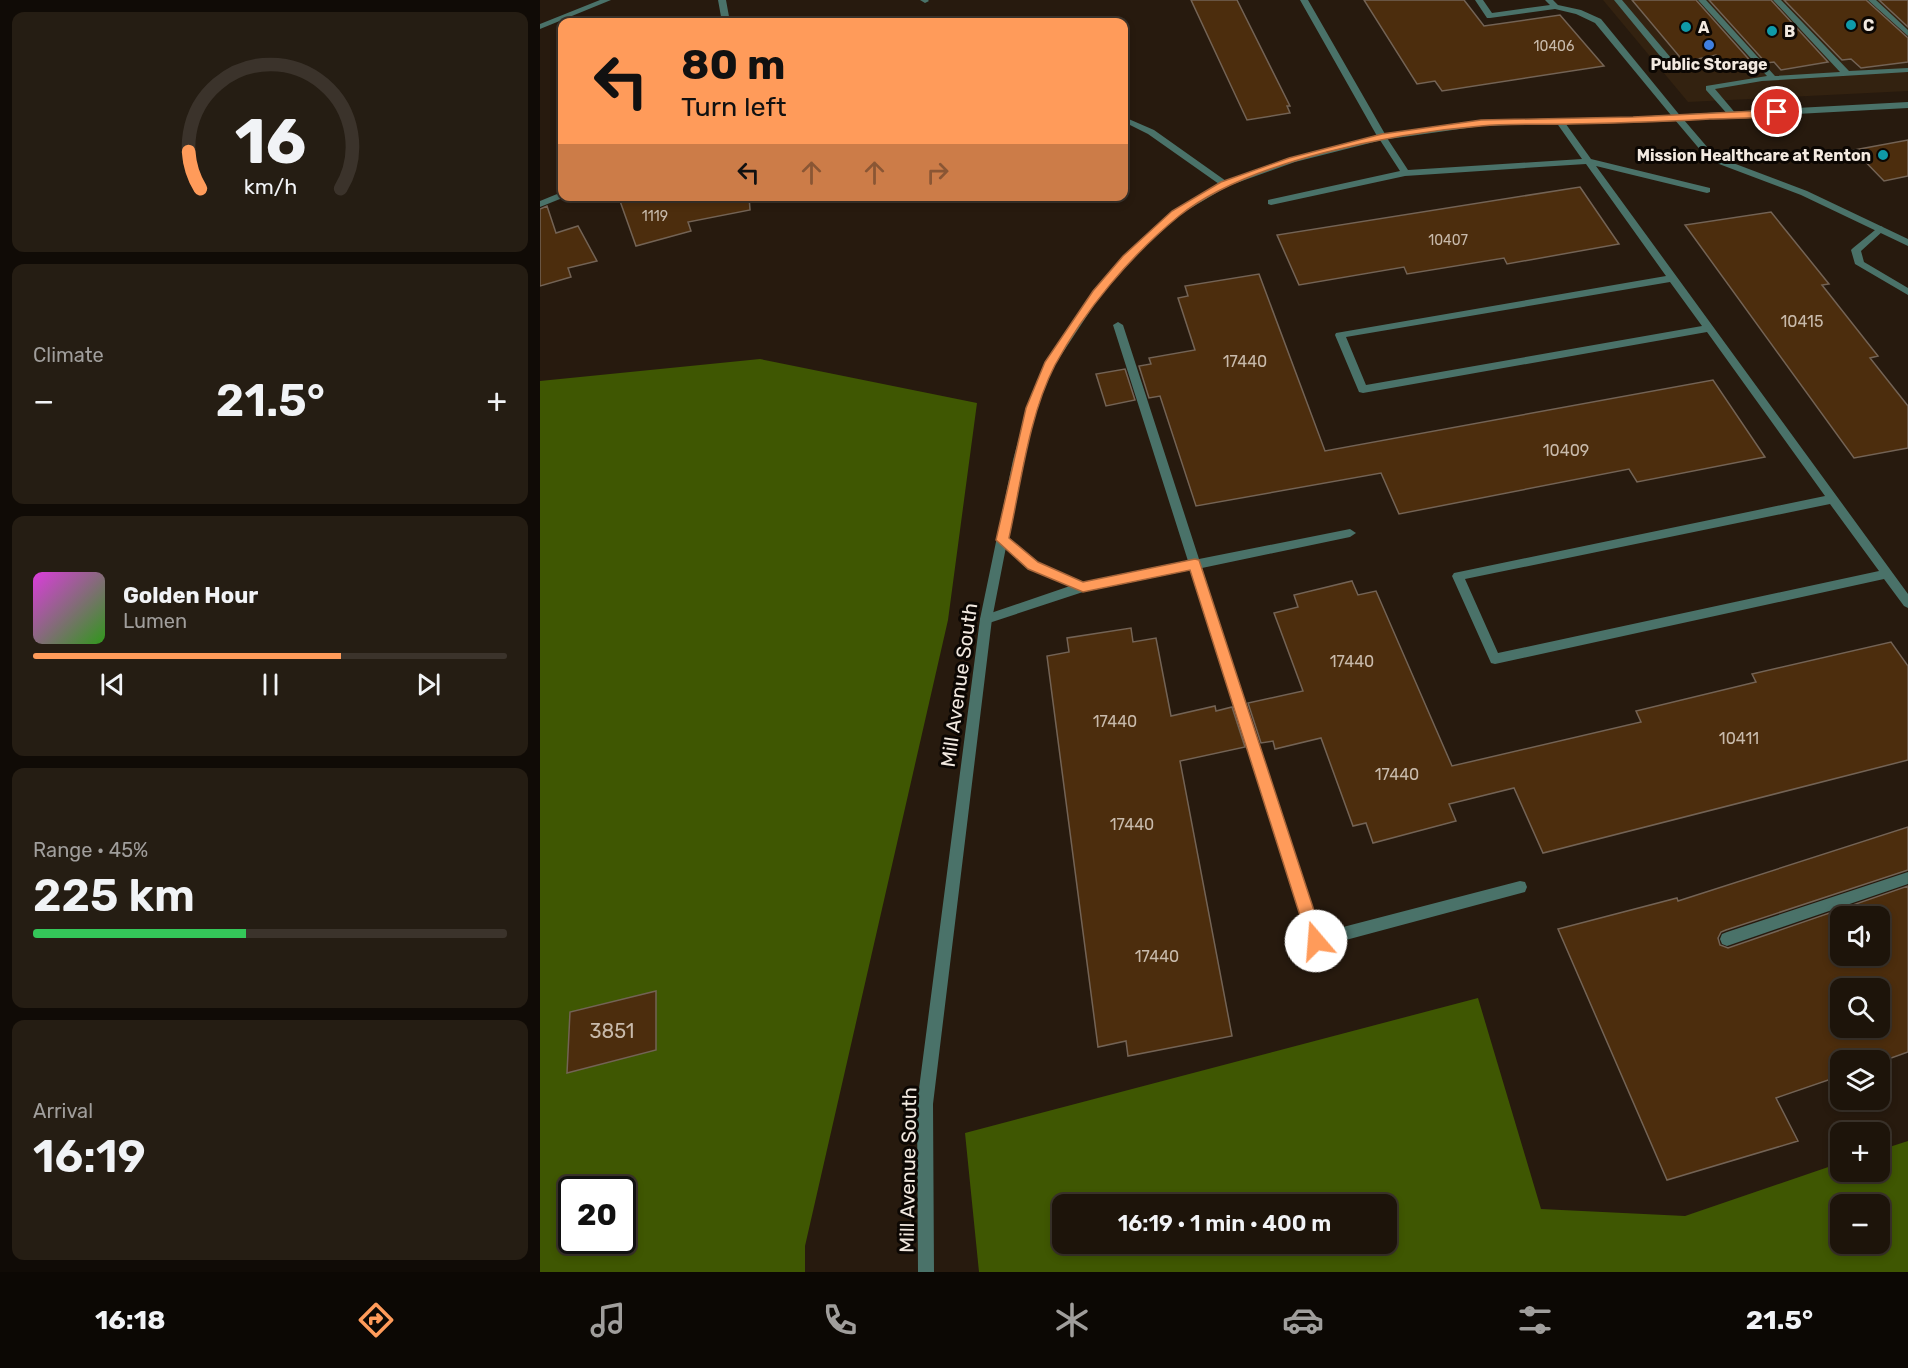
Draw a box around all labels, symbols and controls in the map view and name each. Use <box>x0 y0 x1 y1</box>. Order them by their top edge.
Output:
place label: C <box>1863 16 1874 35</box>
place label: A <box>1698 18 1710 37</box>
marker: C <box>1844 18 1858 32</box>
marker: A <box>1679 20 1693 34</box>
place label: B <box>1784 22 1795 41</box>
marker: B <box>1765 24 1779 38</box>
house number: 10406 <box>1534 38 1574 55</box>
marker: Public Storage <box>1702 38 1716 52</box>
text: 80 m <box>681 40 785 90</box>
icon: left <box>582 42 660 120</box>
place label: Public Storage <box>1650 55 1768 74</box>
pin <box>1751 86 1802 137</box>
text: Turn left <box>681 91 786 123</box>
icon: arrive <box>1760 95 1793 128</box>
text: 16 <box>234 105 306 179</box>
place label: Mission Healthcare at Renton <box>1637 146 1871 165</box>
marker: Mission Healthcare at Renton <box>1876 148 1890 162</box>
icon: left <box>732 156 765 189</box>
icon: ahead <box>795 156 828 189</box>
icon: ahead <box>858 156 891 189</box>
icon: right <box>921 156 954 189</box>
text: km/h <box>243 174 297 199</box>
house number: 1119 <box>642 208 668 225</box>
house number: 10407 <box>1428 232 1468 249</box>
house number: 10415 <box>1781 312 1823 331</box>
text: Climate <box>33 343 104 367</box>
house number: 17440 <box>1223 352 1267 371</box>
text: 21.5° <box>216 374 325 427</box>
text: − <box>33 381 54 420</box>
text: + <box>486 381 507 420</box>
house number: 10409 <box>1543 441 1589 460</box>
text: Golden Hour <box>123 582 258 609</box>
street label: Mill Avenue South <box>936 601 982 769</box>
text: Lumen <box>123 609 187 633</box>
house number: 17440 <box>1330 652 1374 671</box>
icon: previous <box>96 668 129 701</box>
icon: pause <box>254 668 287 701</box>
icon: next <box>412 668 445 701</box>
house number: 17440 <box>1093 712 1137 731</box>
house number: 10411 <box>1719 729 1759 748</box>
house number: 17440 <box>1375 765 1419 784</box>
house number: 17440 <box>1110 815 1154 834</box>
text: Range · 45% <box>33 838 148 862</box>
text: 225 km <box>33 869 195 922</box>
map controls <box>1830 906 1890 1254</box>
button: sound <box>1830 906 1890 966</box>
position arrow <box>1284 909 1348 973</box>
house number: 17440 <box>1135 947 1179 966</box>
button: search <box>1830 978 1890 1038</box>
house number: 3851 <box>590 1019 634 1043</box>
button: layers <box>1830 1050 1890 1110</box>
street label: Mill Avenue South <box>895 1087 921 1253</box>
text: Arrival <box>33 1099 93 1123</box>
button: + <box>1830 1122 1890 1182</box>
text: 16:19 <box>33 1130 146 1183</box>
speed limit sign: 20 <box>558 1176 636 1254</box>
button: − <box>1830 1194 1890 1254</box>
text: 16:19 · 1 min · 400 m <box>1118 1210 1331 1237</box>
icon: directions <box>355 1299 397 1341</box>
icon: music <box>587 1299 629 1341</box>
icon: phone <box>819 1299 861 1341</box>
icon: climate <box>1051 1299 1093 1341</box>
icon: car <box>1282 1299 1324 1341</box>
icon: filters <box>1514 1299 1556 1341</box>
text: 16:18 <box>95 1304 165 1336</box>
text: 21.5° <box>1746 1304 1813 1336</box>

